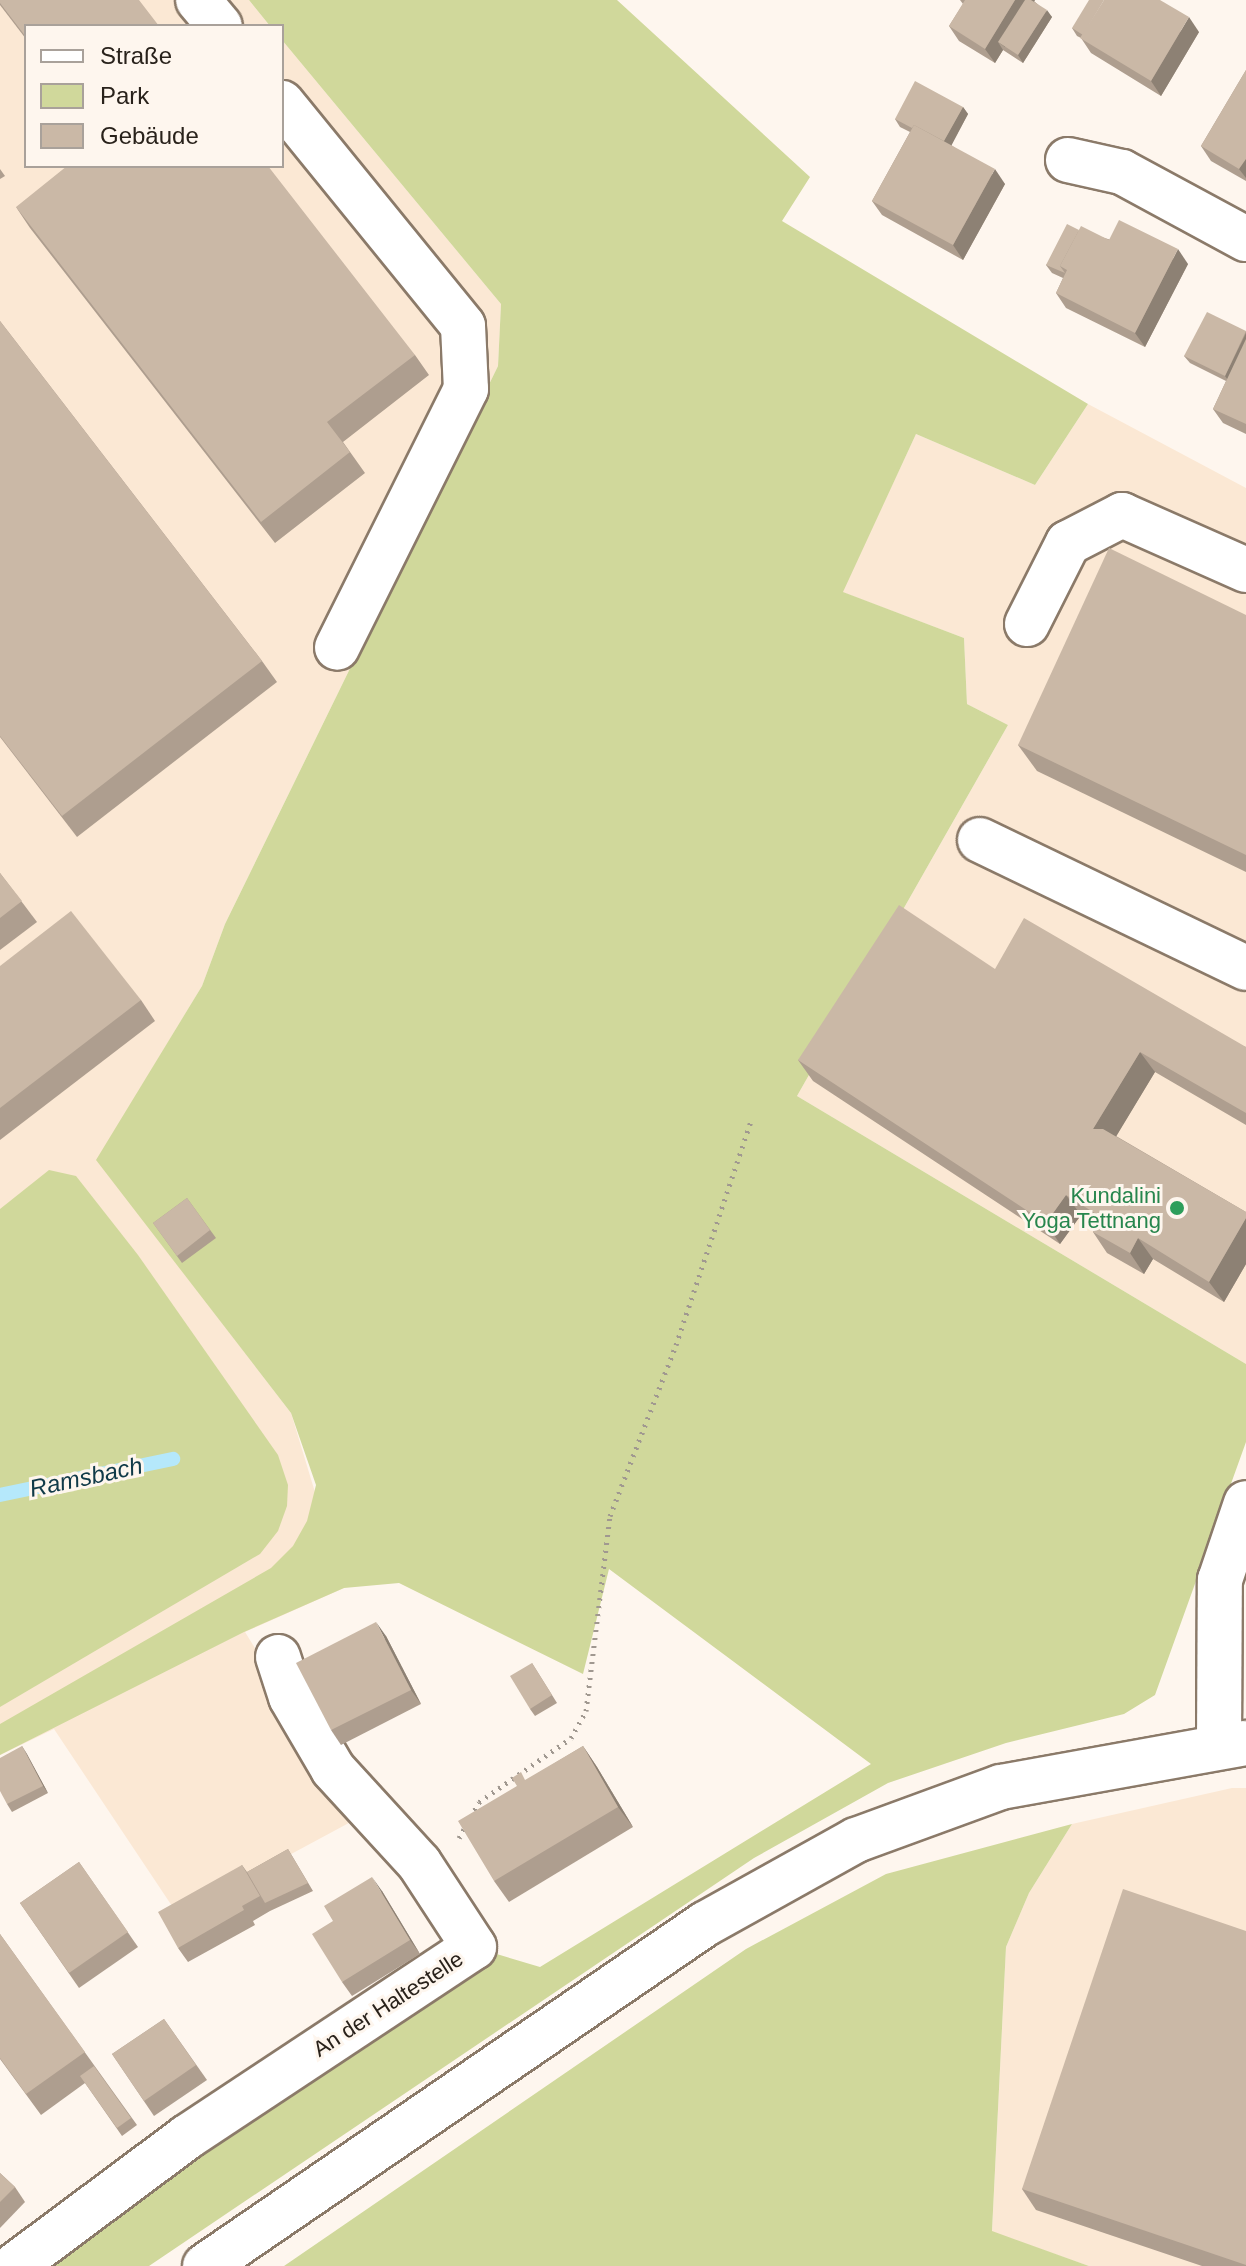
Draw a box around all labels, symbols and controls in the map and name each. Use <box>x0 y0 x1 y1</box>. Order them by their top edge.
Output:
legend <box>24 24 284 168</box>
text: Straße <box>100 42 172 69</box>
text: Park <box>100 82 149 109</box>
text: Gebäude <box>100 122 199 149</box>
place label: Kundalini Yoga Tettnang <box>1021 1182 1161 1234</box>
marker: Kundalini Yoga Tettnang <box>1168 1199 1186 1217</box>
water label: Ramsbach <box>27 1451 145 1503</box>
street label: An der Haltestelle <box>308 1946 468 2062</box>

